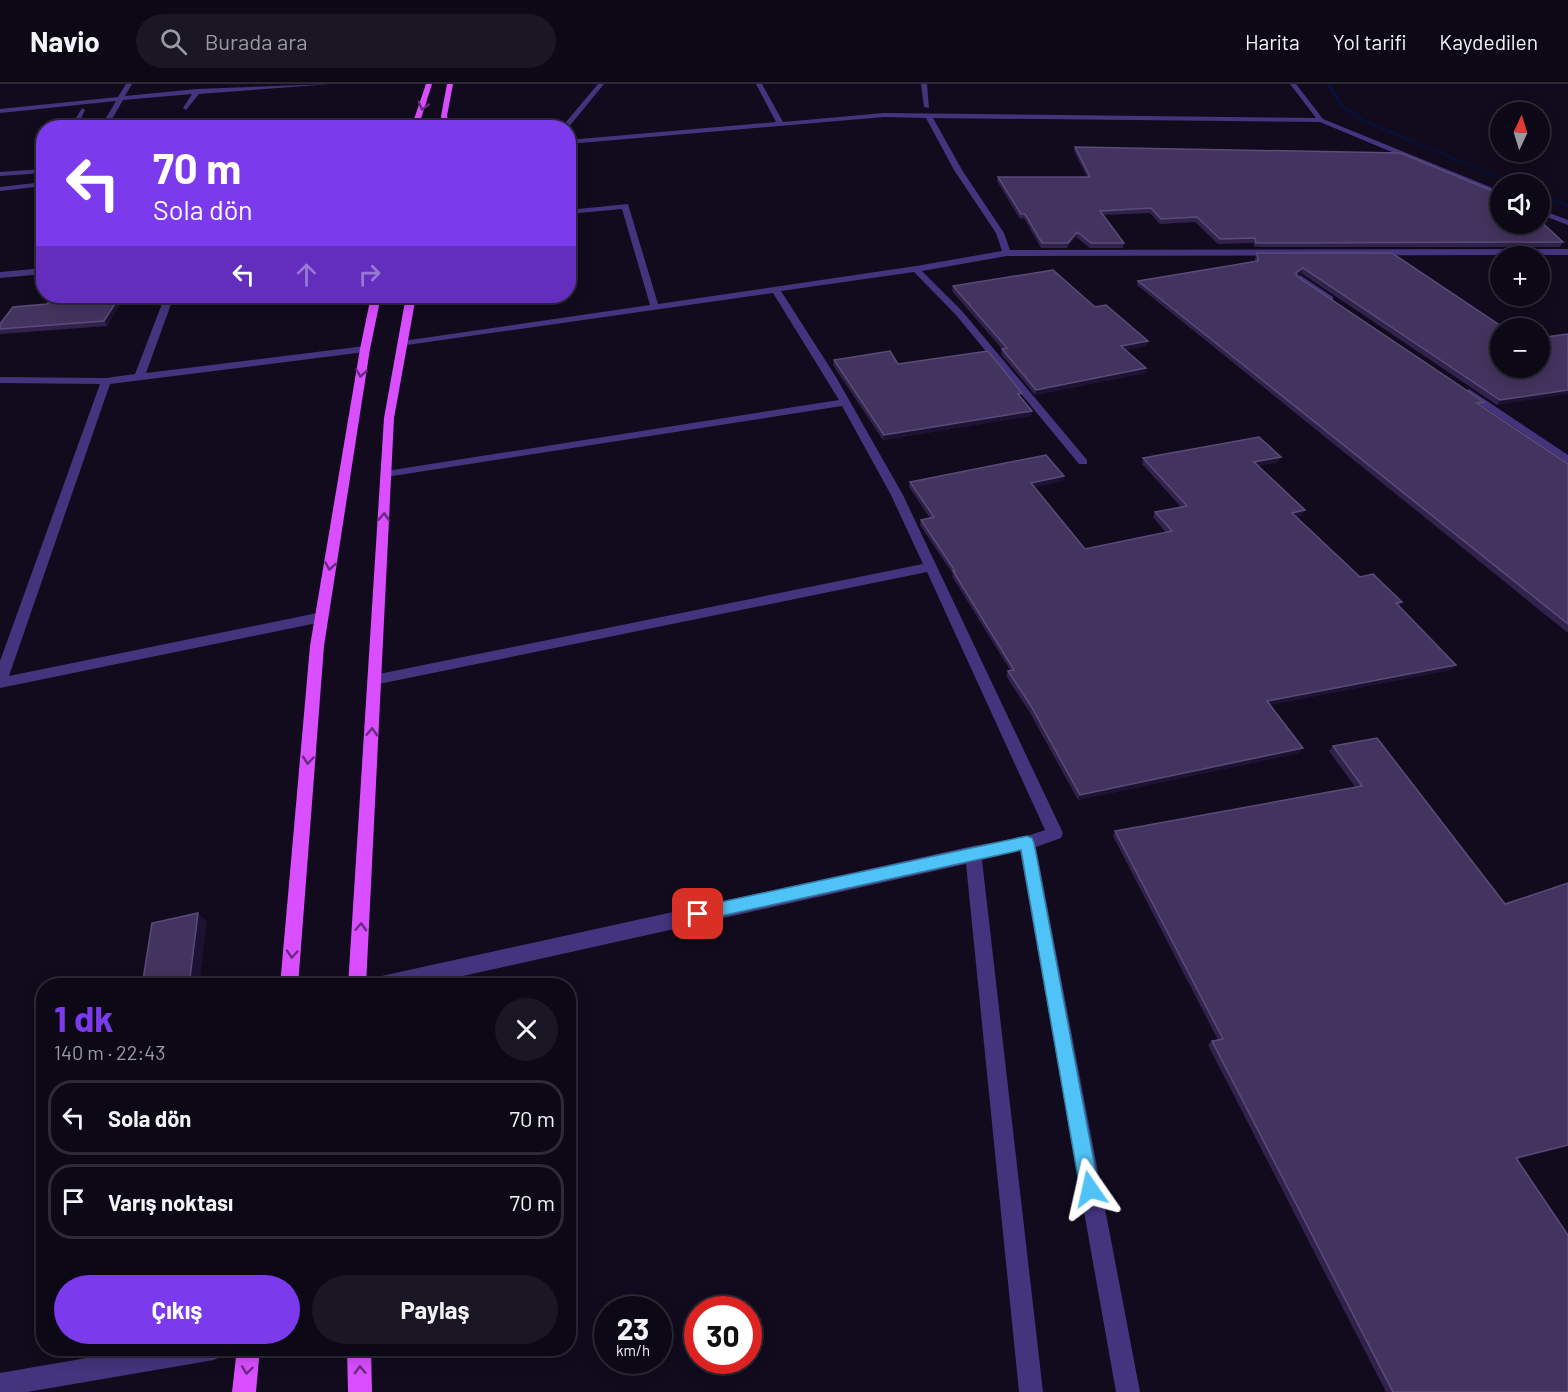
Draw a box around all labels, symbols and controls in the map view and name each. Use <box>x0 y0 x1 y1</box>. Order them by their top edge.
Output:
search box <box>136 14 556 68</box>
text: Navio <box>30 24 100 58</box>
icon: search <box>157 25 190 58</box>
text: Burada ara <box>205 28 307 54</box>
text: Harita <box>1245 29 1300 54</box>
text: Yol tarifi <box>1333 29 1406 54</box>
text: Kaydedilen <box>1439 29 1538 54</box>
one-way arrow <box>417 101 430 111</box>
north arrow <box>1490 102 1550 162</box>
map controls <box>1490 102 1550 378</box>
text: 70 m <box>153 142 241 192</box>
icon: left <box>54 144 132 222</box>
button: sound <box>1490 174 1550 234</box>
text: Sola dön <box>153 193 253 225</box>
button: + <box>1490 246 1550 306</box>
icon: left <box>227 258 260 291</box>
icon: ahead <box>290 258 323 291</box>
icon: right <box>353 258 386 291</box>
button: − <box>1490 318 1550 378</box>
one-way arrow <box>355 368 368 378</box>
one-way arrow <box>377 512 390 521</box>
one-way arrow <box>324 561 337 571</box>
one-way arrow <box>365 728 378 737</box>
one-way arrow <box>302 755 315 764</box>
pin <box>672 888 723 939</box>
icon: arrive <box>681 897 714 930</box>
one-way arrow <box>354 923 367 932</box>
one-way arrow <box>286 949 299 958</box>
text: 1 dk <box>54 996 114 1039</box>
button: close <box>495 998 558 1061</box>
text: 140 m · 22:43 <box>54 1040 166 1064</box>
icon: left <box>57 1101 90 1134</box>
text: Sola dön <box>108 1105 191 1131</box>
text: 70 m <box>510 1105 555 1131</box>
position arrow <box>1058 1157 1122 1221</box>
icon: arrive <box>57 1185 90 1218</box>
text: Varış noktası <box>108 1189 233 1215</box>
text: 70 m <box>510 1189 555 1215</box>
button: Çıkış <box>54 1275 300 1344</box>
button: Paylaş <box>312 1275 558 1344</box>
speed limit sign: 30 <box>684 1296 762 1374</box>
text: 23 <box>617 1310 649 1346</box>
text: km/h <box>616 1341 650 1359</box>
one-way arrow <box>241 1366 253 1375</box>
one-way arrow <box>354 1366 366 1375</box>

